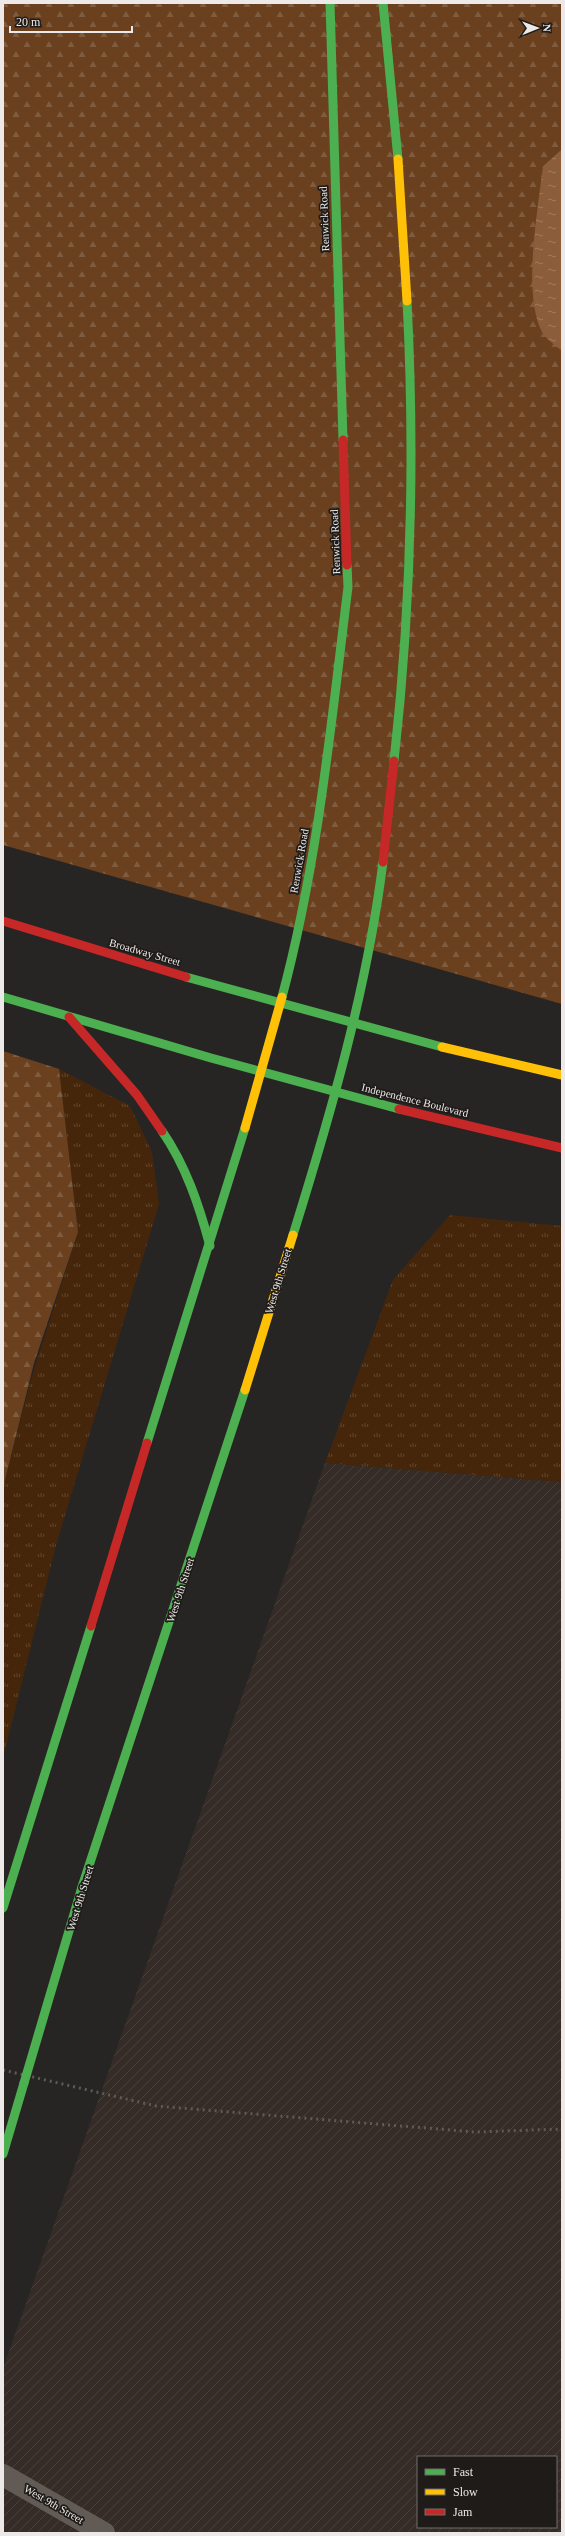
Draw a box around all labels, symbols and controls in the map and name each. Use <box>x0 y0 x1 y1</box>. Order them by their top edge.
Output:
scale bar <box>10 8 132 34</box>
north arrow <box>517 8 557 48</box>
text: 20 m <box>16 15 41 29</box>
text: N <box>541 24 553 32</box>
street label: Renwick Road <box>317 186 331 252</box>
street label: Renwick Road <box>328 509 342 575</box>
street label: Renwick Road <box>287 827 311 894</box>
street label: Broadway Street <box>108 936 182 968</box>
street label: Independence Boulevard <box>360 1081 470 1119</box>
street label: West 9th Street <box>262 1247 294 1315</box>
street label: West 9th Street <box>164 1556 196 1624</box>
street label: West 9th Street <box>64 1864 96 1932</box>
legend <box>417 2456 557 2528</box>
text: Fast <box>453 2465 474 2479</box>
street label: West 9th Street <box>22 2482 86 2526</box>
text: Slow <box>453 2485 478 2499</box>
text: Jam <box>453 2505 473 2519</box>

